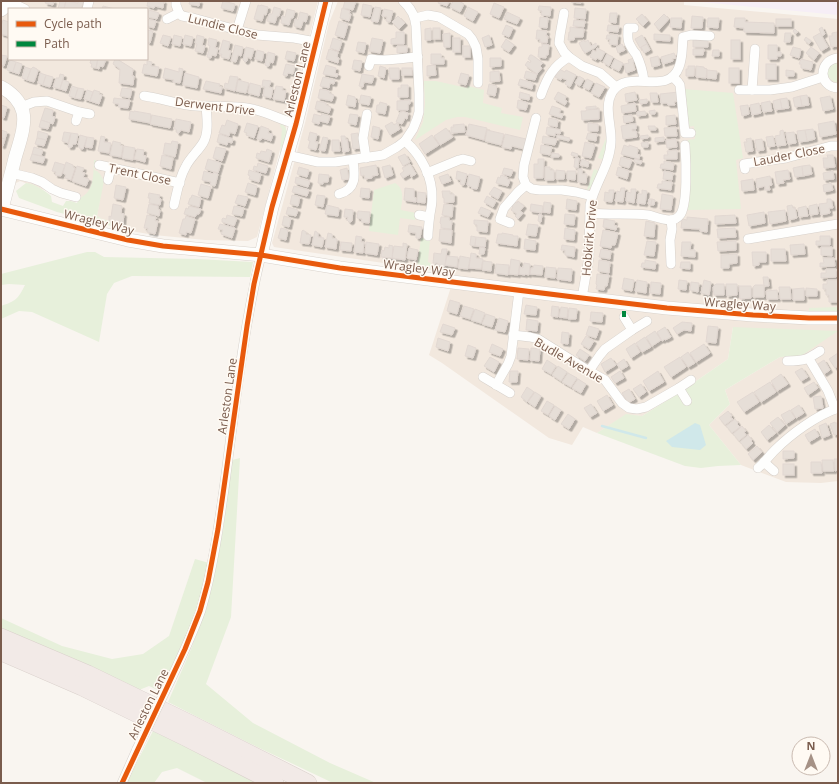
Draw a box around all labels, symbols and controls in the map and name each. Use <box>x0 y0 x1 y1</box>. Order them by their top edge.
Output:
legend <box>8 8 148 60</box>
street label: Lundie Close <box>186 9 260 43</box>
text: Cycle path <box>44 15 102 32</box>
text: Path <box>44 35 70 52</box>
street label: Arleston Lane <box>279 39 315 118</box>
street label: Derwent Drive <box>174 93 256 119</box>
street label: Lauder Close <box>752 140 827 170</box>
street label: Trent Close <box>107 159 173 189</box>
street label: Hobkirk Drive <box>577 199 601 277</box>
street label: Wragley Way <box>62 205 137 239</box>
street label: Wragley Way <box>382 255 457 281</box>
street label: Wragley Way <box>704 293 777 315</box>
street label: Budle Avenue <box>531 333 607 387</box>
street label: Arleston Lane <box>213 356 241 435</box>
street label: Arleston Lane <box>123 665 173 742</box>
north arrow <box>791 736 831 776</box>
text: N <box>807 738 815 753</box>

